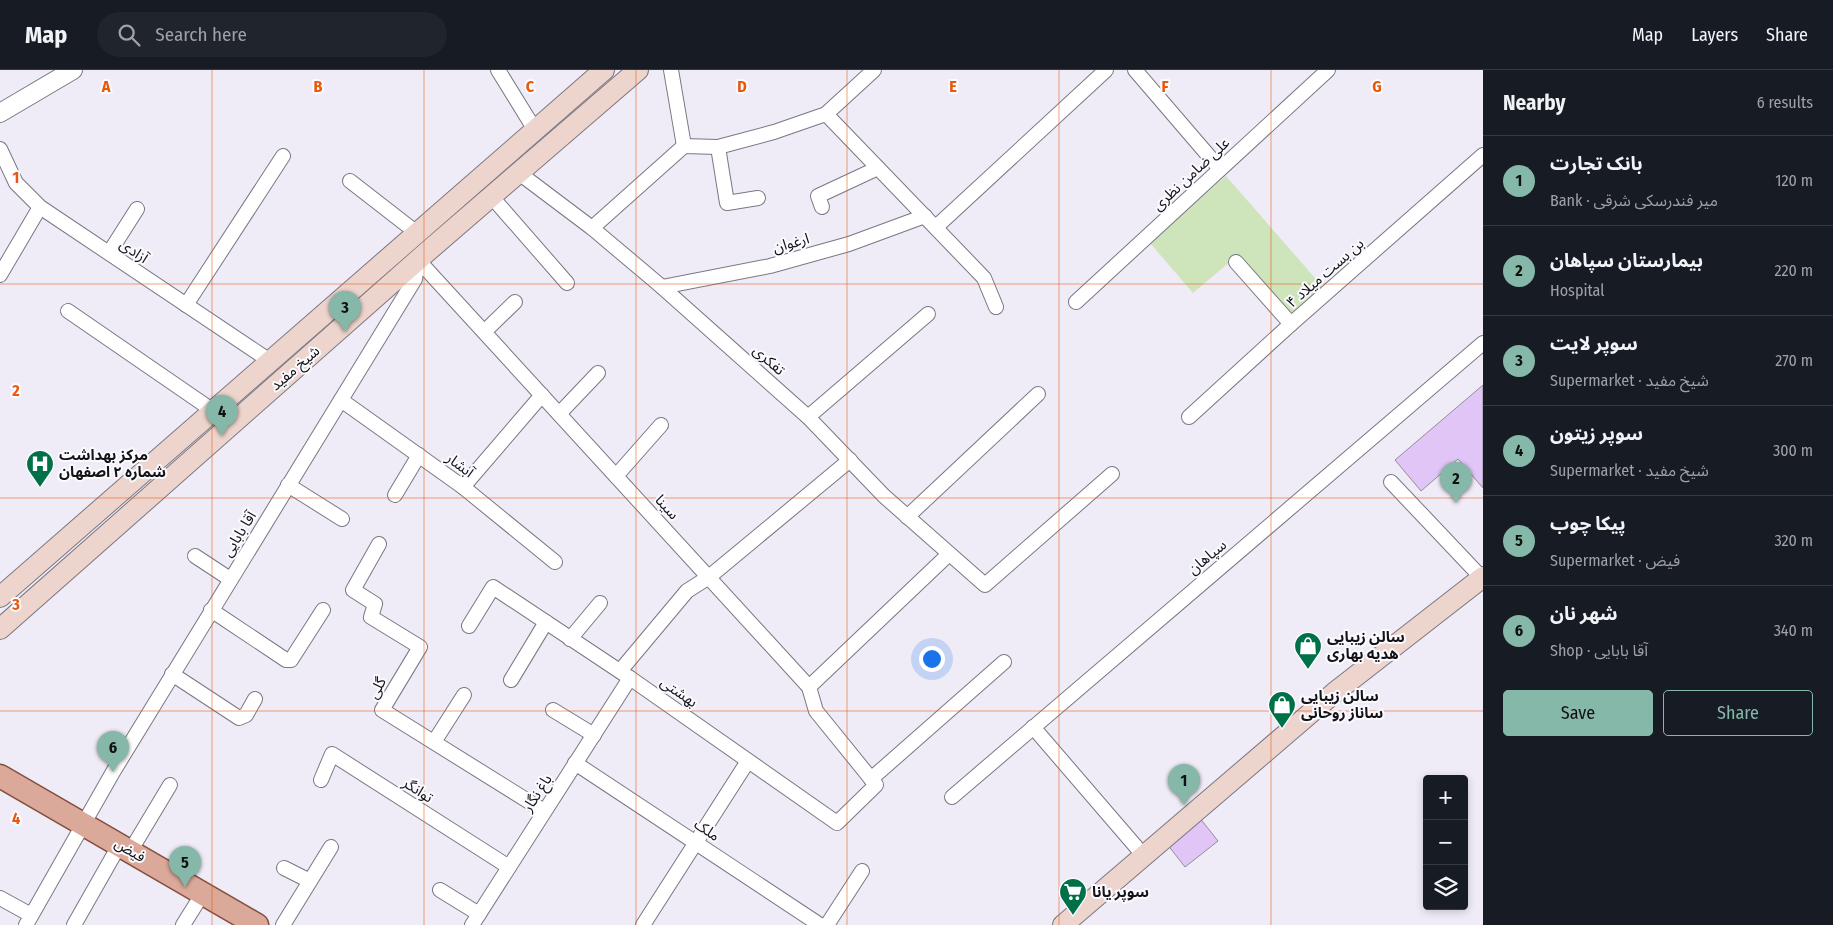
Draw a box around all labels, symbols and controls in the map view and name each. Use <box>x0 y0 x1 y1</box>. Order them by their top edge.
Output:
search box <box>97 12 447 57</box>
text: Map <box>25 21 67 49</box>
icon: search <box>115 21 143 49</box>
text: Search here <box>155 23 247 46</box>
text: Map <box>1632 24 1663 46</box>
text: Layers <box>1691 24 1738 46</box>
text: Share <box>1766 24 1808 46</box>
text: A <box>101 77 111 96</box>
text: B <box>314 77 323 96</box>
text: C <box>526 77 535 96</box>
text: D <box>737 77 747 96</box>
text: E <box>949 77 957 96</box>
text: F <box>1161 77 1169 96</box>
text: G <box>1372 77 1382 96</box>
text: Nearby <box>1503 90 1565 116</box>
text: 6 results <box>1757 93 1813 112</box>
street label: علی ضامن نظری <box>1149 133 1234 214</box>
text: بانک تجارت <box>1550 152 1643 175</box>
text: 1 <box>13 168 19 187</box>
text: 1 <box>1516 171 1522 190</box>
text: 120 m <box>1775 171 1813 190</box>
text: Bank · میر فندرسکی شرقی <box>1550 191 1718 210</box>
street label: ارغوان <box>771 229 811 257</box>
street label: بن بست میلاد ۴ <box>1283 234 1367 312</box>
street label: آزادی <box>116 235 152 267</box>
text: بیمارستان سپاهان <box>1550 249 1703 272</box>
text: 2 <box>1515 261 1523 280</box>
text: 220 m <box>1774 261 1813 280</box>
text: Hospital <box>1550 281 1605 300</box>
pin: 3 <box>329 291 361 332</box>
text: سوپر لایت <box>1550 332 1638 355</box>
street label: تفکری <box>749 341 789 379</box>
street label: شیخ مفید <box>267 342 325 397</box>
text: 3 <box>1515 351 1523 370</box>
text: 270 m <box>1775 351 1813 370</box>
text: Supermarket · شیخ مفید <box>1550 371 1709 390</box>
text: 2 <box>11 381 20 400</box>
pin: 4 <box>206 395 238 436</box>
text: سوپر زیتون <box>1550 422 1643 445</box>
text: 4 <box>1515 441 1523 460</box>
text: 300 m <box>1773 441 1813 460</box>
place label: مرکز بهداشت شماره ۲ اصفهان <box>59 446 166 481</box>
street label: آبشار <box>442 448 478 482</box>
hospital icon: مرکز بهداشت شماره ۲ اصفهان <box>25 449 55 488</box>
text: Supermarket · شیخ مفید <box>1550 461 1709 480</box>
pin: 2 <box>1440 462 1472 503</box>
street label: سینا <box>651 491 683 523</box>
street label: آقا بابایی <box>218 507 260 560</box>
text: پیکا چوب <box>1550 512 1626 535</box>
text: 5 <box>1515 531 1523 550</box>
text: 320 m <box>1774 531 1813 550</box>
street label: سپاهان <box>1184 536 1231 579</box>
text: Supermarket · فیض <box>1550 551 1680 570</box>
text: 3 <box>11 595 20 614</box>
text: شهر نان <box>1550 602 1618 625</box>
text: 6 <box>1515 621 1523 640</box>
text: 340 m <box>1774 621 1813 640</box>
place label: سالن زیبایی هدیه بهاری <box>1327 628 1405 663</box>
shop icon: سالن زیبایی هدیه بهاری <box>1293 631 1323 670</box>
text: Shop · آقا بابایی <box>1550 641 1648 660</box>
your location <box>919 646 945 672</box>
street label: گلی <box>364 673 390 702</box>
street label: بهشتی <box>657 673 701 711</box>
place label: سالن زیبایی ساناز روحانی <box>1301 687 1383 722</box>
shop icon: سالن زیبایی ساناز روحانی <box>1267 690 1297 729</box>
button: Save <box>1503 690 1653 736</box>
button: Share <box>1663 690 1813 736</box>
pin: 6 <box>97 731 129 772</box>
pin: 1 <box>1168 764 1200 805</box>
street label: باغ نگار <box>518 771 558 818</box>
street label: توانگر <box>399 773 437 806</box>
map controls <box>1423 775 1468 910</box>
button: + <box>1423 775 1468 820</box>
text: 4 <box>12 809 20 828</box>
street label: ملک <box>691 815 723 845</box>
button: − <box>1423 820 1468 865</box>
street label: فیض <box>111 834 149 866</box>
pin: 5 <box>169 846 201 887</box>
button: layers <box>1423 865 1468 910</box>
supermarket icon: سوپر یانا <box>1058 877 1088 916</box>
place label: سوپر یانا <box>1092 883 1149 902</box>

